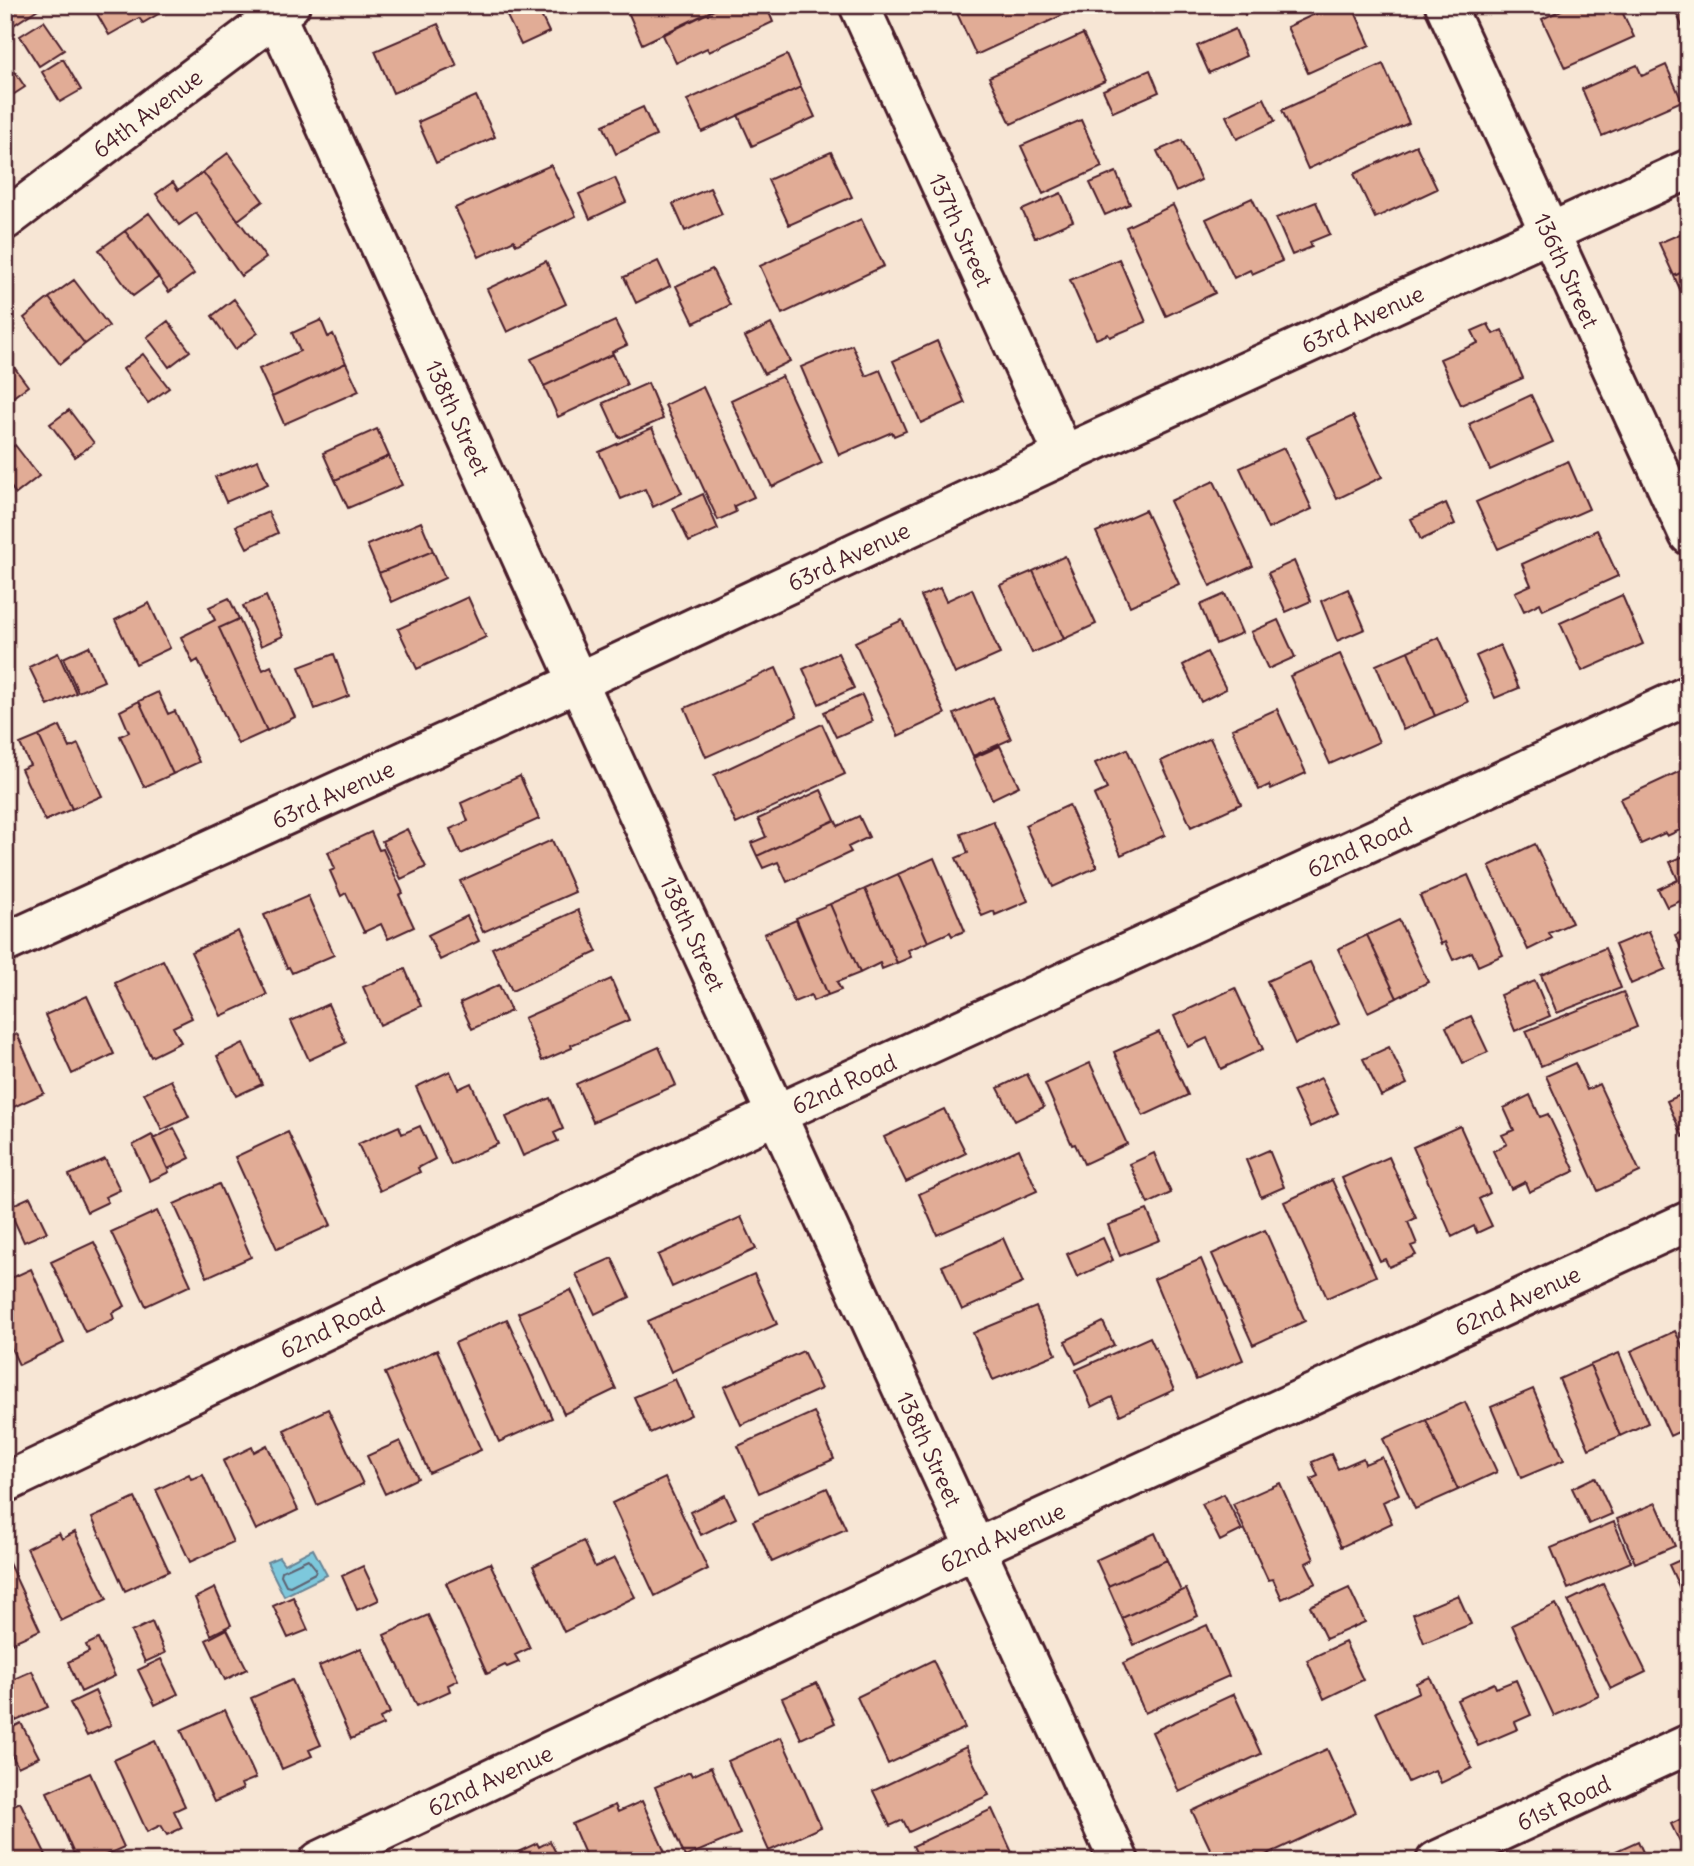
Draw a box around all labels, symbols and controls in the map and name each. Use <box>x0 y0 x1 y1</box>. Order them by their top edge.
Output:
street label: 64th Avenue <box>86 62 208 164</box>
street label: 137th Street <box>923 168 1000 291</box>
street label: 136th Street <box>1528 208 1606 333</box>
street label: 63rd Avenue <box>1296 278 1428 359</box>
street label: 138th Street <box>419 355 497 480</box>
street label: 63rd Avenue <box>783 515 914 597</box>
street label: 63rd Avenue <box>267 753 399 834</box>
street label: 62nd Road <box>1302 810 1416 883</box>
street label: 138th Street <box>654 871 732 996</box>
street label: 62nd Road <box>787 1047 901 1120</box>
street label: 62nd Avenue <box>1450 1259 1585 1341</box>
street label: 62nd Road <box>275 1290 388 1364</box>
street label: 138th Street <box>891 1387 969 1511</box>
street label: 62nd Avenue <box>934 1495 1069 1578</box>
street label: 62nd Avenue <box>422 1738 557 1822</box>
street label: 61st Road <box>1512 1768 1615 1836</box>

